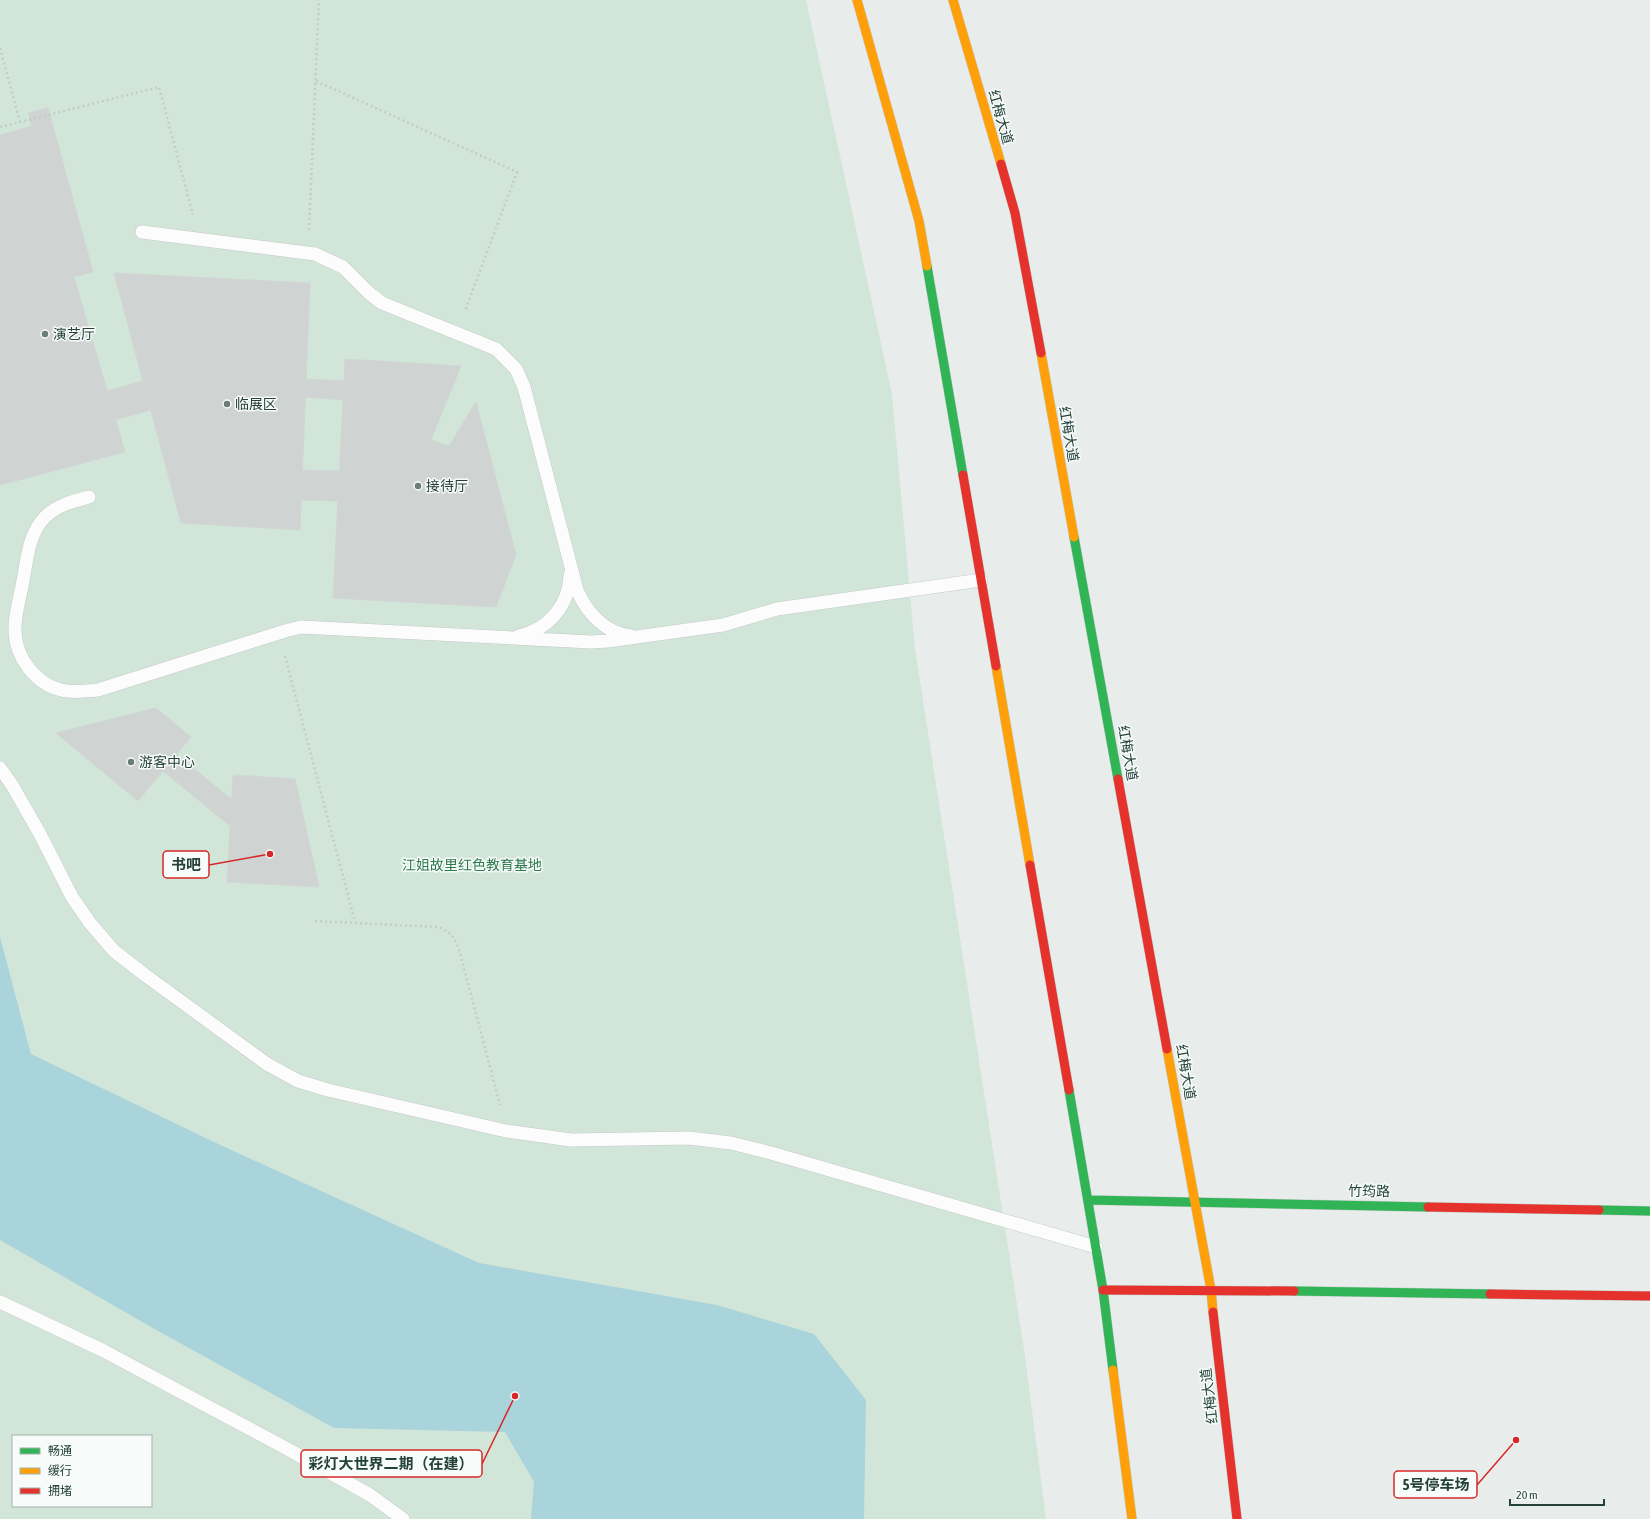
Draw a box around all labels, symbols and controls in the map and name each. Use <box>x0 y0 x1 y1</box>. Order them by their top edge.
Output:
street label: 红梅大道 <box>986 88 1016 146</box>
place label: 演艺厅 <box>53 326 95 342</box>
marker: 演艺厅 <box>40 329 50 339</box>
place label: 临展区 <box>235 396 277 412</box>
marker: 临展区 <box>222 399 232 409</box>
street label: 红梅大道 <box>1056 405 1082 463</box>
place label: 接待厅 <box>426 478 468 494</box>
marker: 接待厅 <box>413 481 423 491</box>
street label: 红梅大道 <box>1115 724 1141 782</box>
place label: 游客中心 <box>139 754 195 770</box>
marker: 游客中心 <box>126 757 136 767</box>
callout: 书吧 <box>163 851 209 878</box>
text: 书吧 <box>171 856 201 873</box>
park label: 江姐故里红色教育基地 <box>402 857 542 873</box>
street label: 红梅大道 <box>1173 1043 1199 1101</box>
street label: 竹筠路 <box>1348 1183 1390 1199</box>
street label: 红梅大道 <box>1198 1367 1220 1425</box>
legend <box>12 1435 152 1507</box>
text: 畅通 <box>48 1444 72 1458</box>
callout: 彩灯大世界二期（在建） <box>301 1450 482 1477</box>
text: 彩灯大世界二期（在建） <box>308 1455 474 1472</box>
text: 缓行 <box>48 1464 72 1478</box>
callout: 5号停车场 <box>1394 1471 1477 1498</box>
text: 5号停车场 <box>1402 1476 1470 1493</box>
scale bar <box>1510 1481 1604 1507</box>
text: 拥堵 <box>48 1484 72 1498</box>
text: 20 m <box>1516 1488 1538 1502</box>

